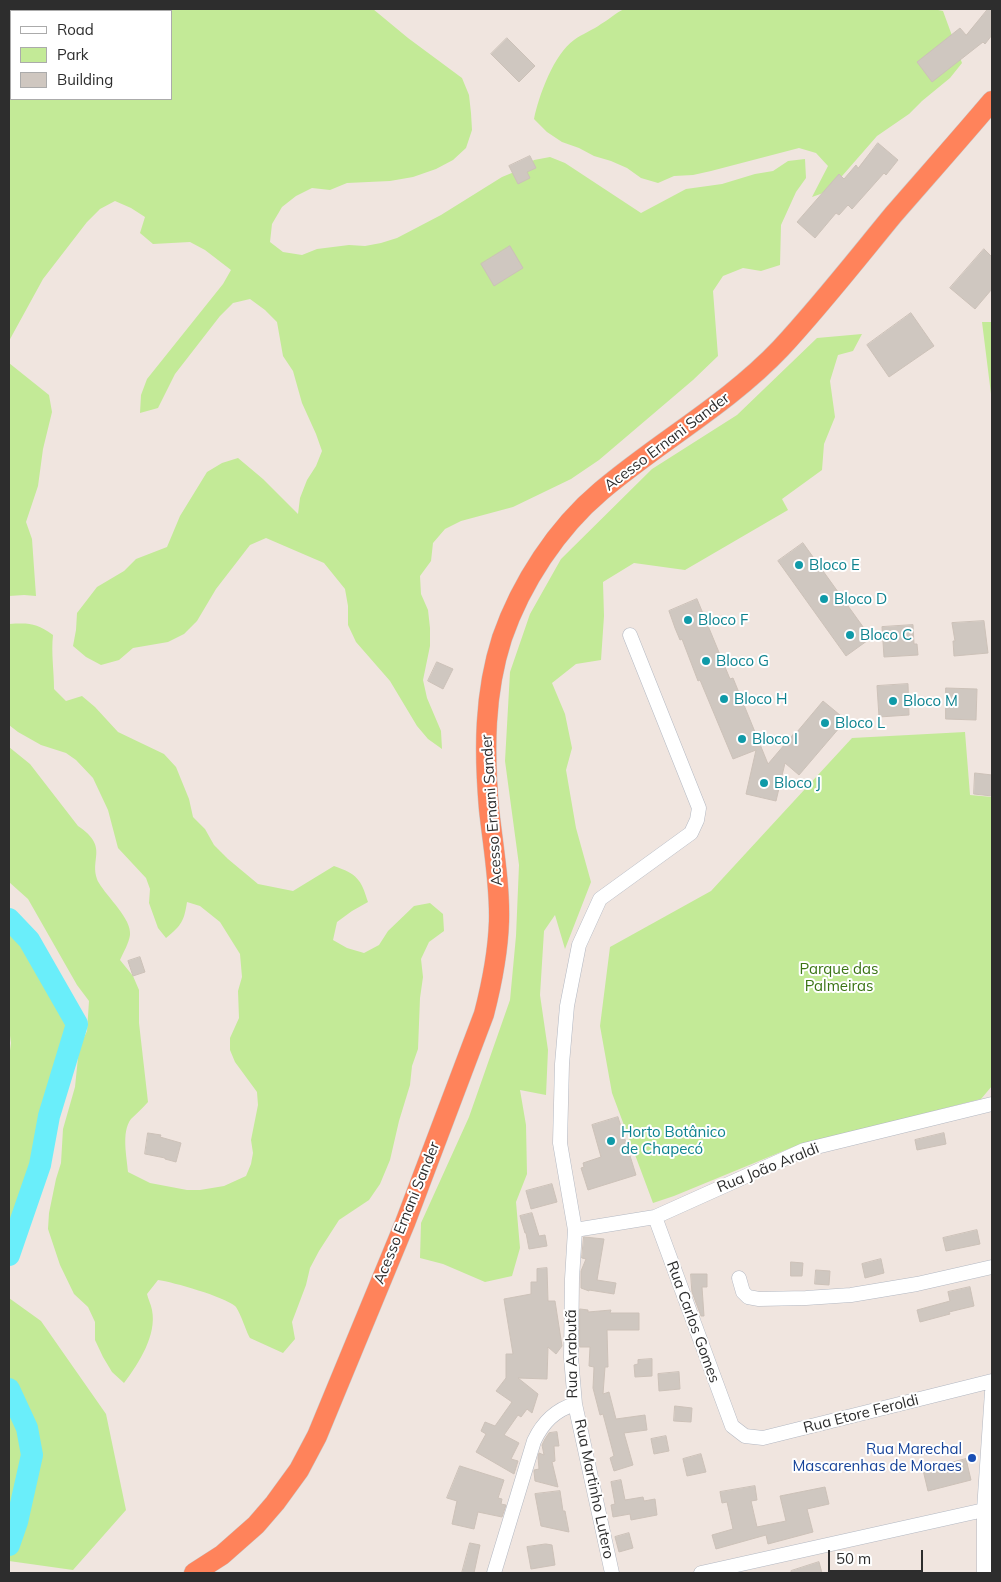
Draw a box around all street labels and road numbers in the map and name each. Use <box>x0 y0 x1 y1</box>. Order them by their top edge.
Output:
street label: Acesso Ernani Sander <box>601 389 733 495</box>
street label: Acesso Ernani Sander <box>478 734 506 886</box>
street label: Acesso Ernani Sander <box>370 1139 444 1287</box>
street label: Rua João Araldi <box>714 1139 822 1197</box>
street label: Rua Carlos Gomes <box>663 1259 723 1385</box>
street label: Rua Arabutã <box>562 1309 582 1399</box>
street label: Rua Etore Feroldi <box>801 1391 921 1437</box>
street label: Rua Martinho Lutero <box>570 1417 618 1561</box>

